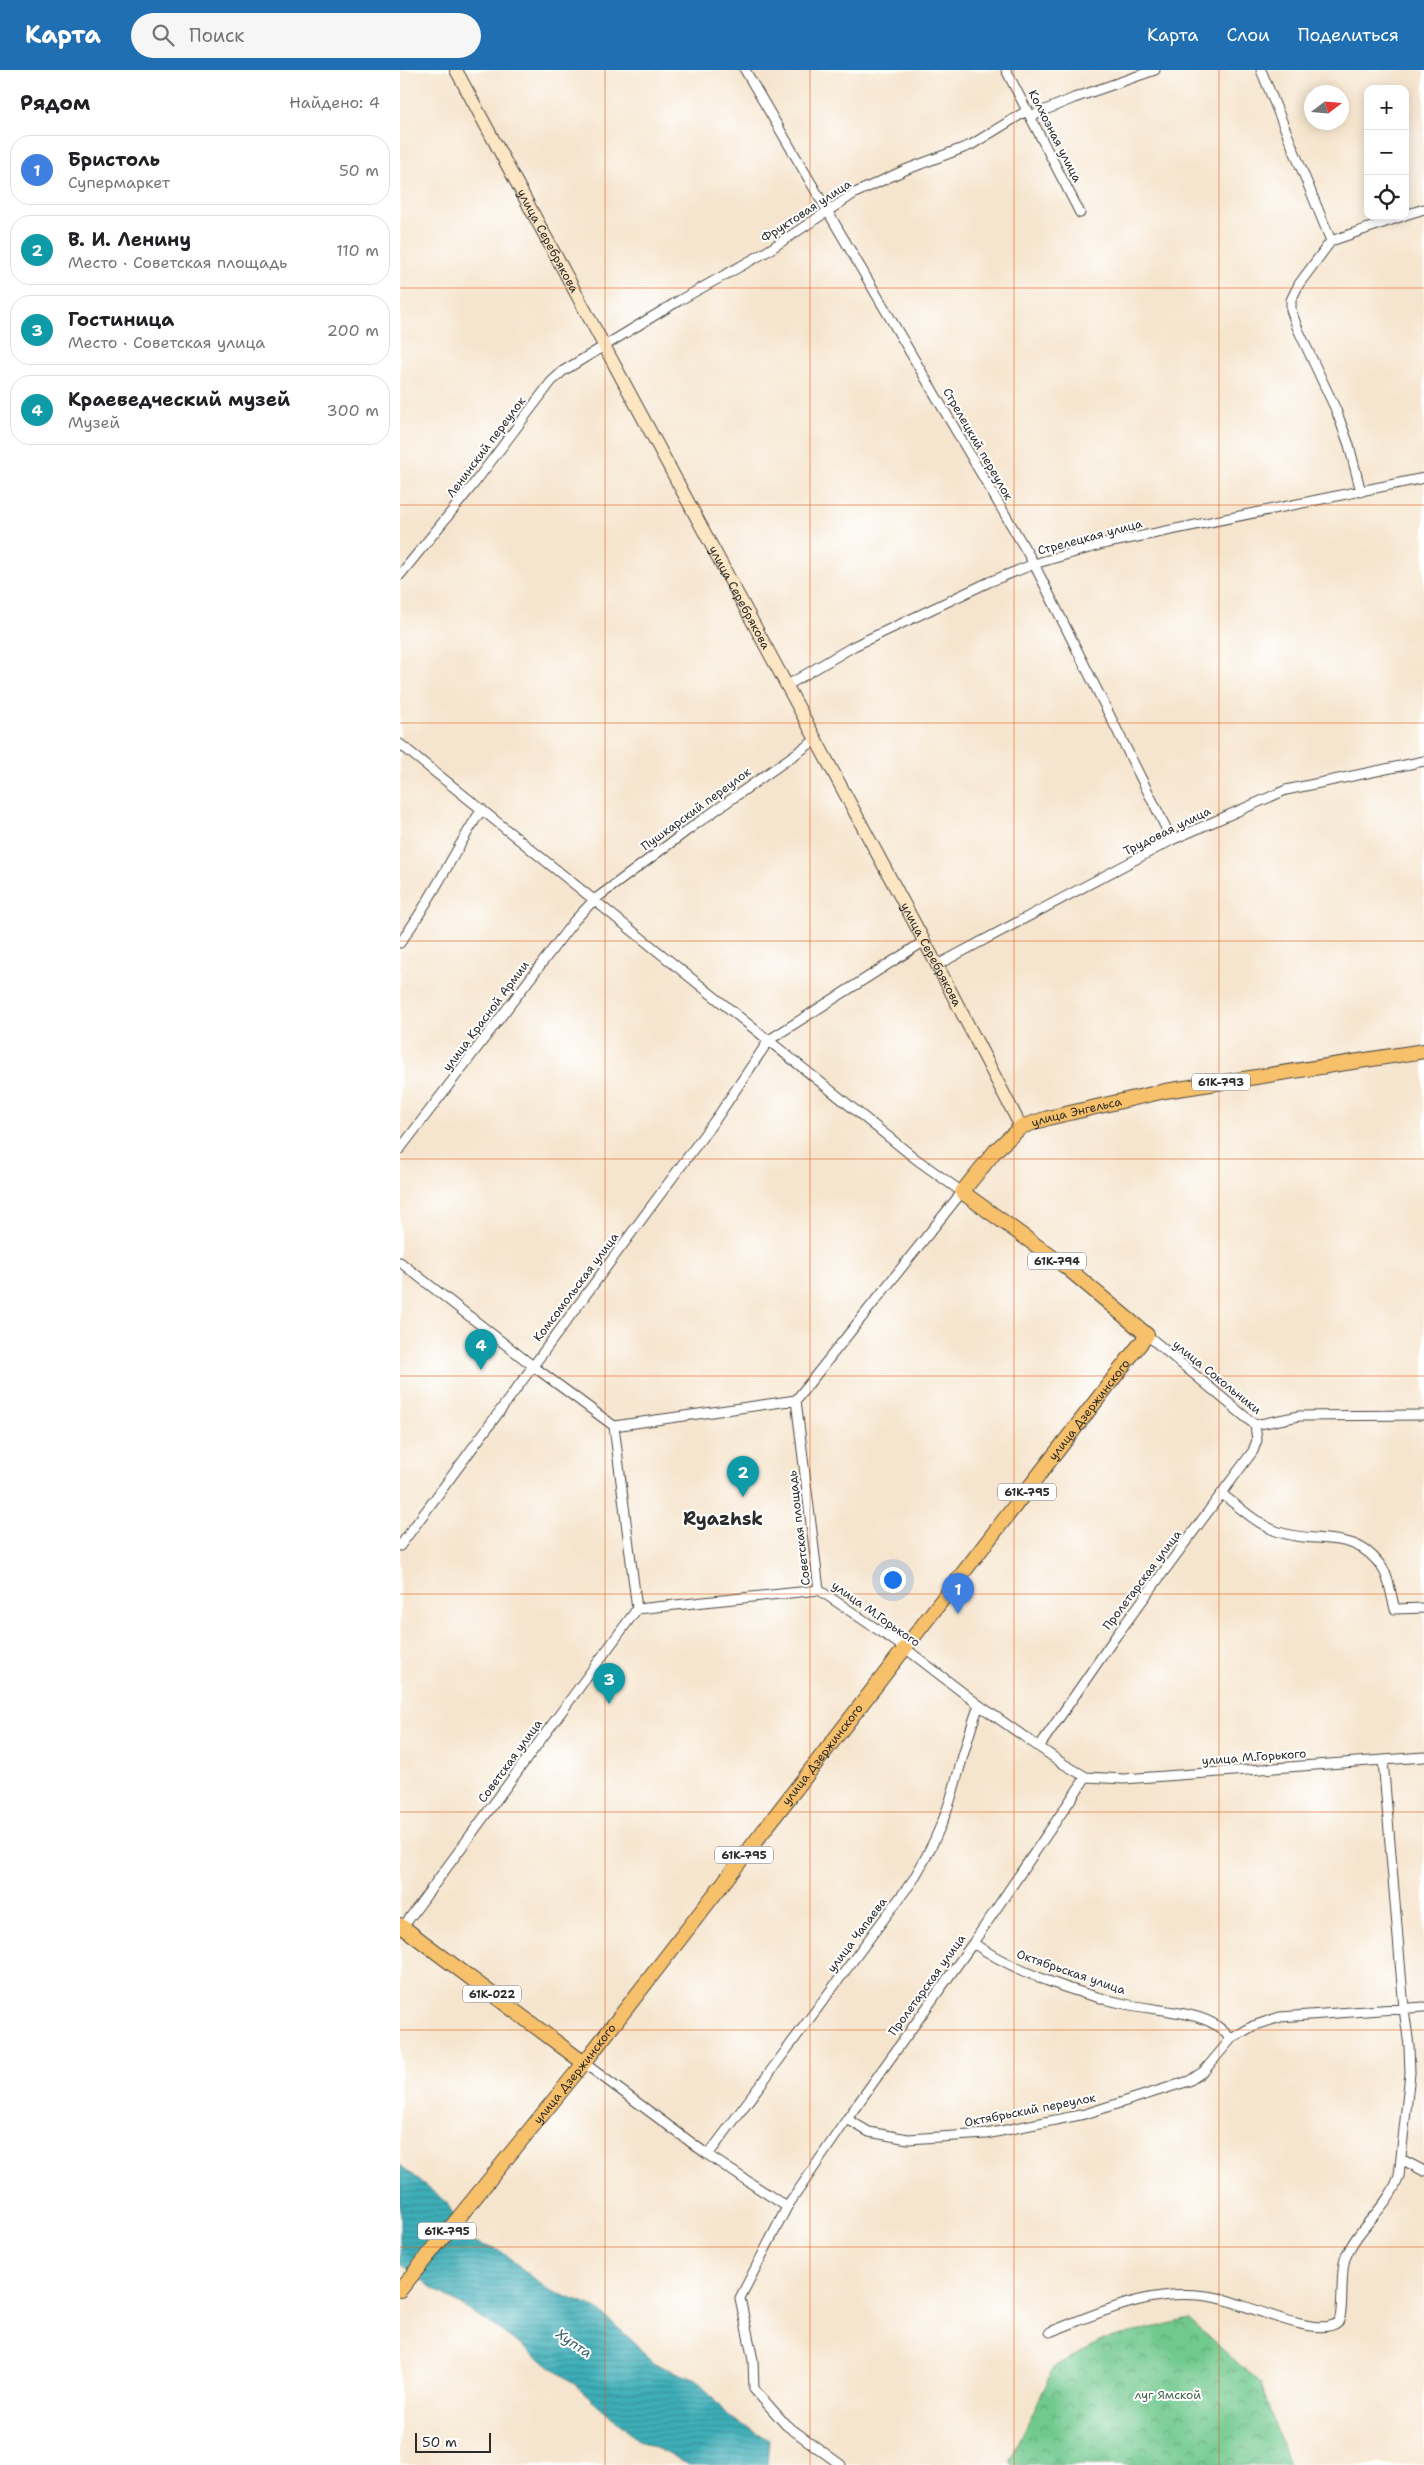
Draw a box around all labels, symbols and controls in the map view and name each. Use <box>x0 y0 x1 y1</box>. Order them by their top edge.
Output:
search box <box>131 13 481 58</box>
text: Карта <box>25 19 101 51</box>
icon: search <box>149 21 177 49</box>
text: Поиск <box>189 23 244 48</box>
text: Карта <box>1147 23 1198 47</box>
text: Слои <box>1226 23 1270 47</box>
text: Поделиться <box>1298 23 1399 47</box>
north arrow <box>1304 85 1349 130</box>
map controls <box>1364 85 1409 220</box>
button: + <box>1364 85 1409 130</box>
street label: Колхозная улица <box>1025 87 1085 185</box>
text: Рядом <box>20 89 90 117</box>
text: Найдено: 4 <box>289 92 380 113</box>
button: − <box>1364 130 1409 175</box>
text: Бристоль <box>68 147 160 172</box>
text: 1 <box>33 160 41 181</box>
text: 50 m <box>339 160 379 181</box>
text: Супермаркет <box>68 172 170 193</box>
button: locate <box>1364 175 1409 220</box>
street label: Фруктовая улица <box>758 176 855 246</box>
street label: улица Серебрякова <box>513 186 582 296</box>
text: В. И. Ленину <box>68 227 191 252</box>
text: 2 <box>31 240 43 261</box>
text: 110 m <box>336 240 379 261</box>
text: Место · Советская площадь <box>68 252 287 273</box>
text: Гостиница <box>68 307 174 332</box>
text: 3 <box>31 320 43 341</box>
text: 200 m <box>327 320 379 341</box>
text: Место · Советская улица <box>68 332 265 353</box>
street label: Стрелецкий переулок <box>939 385 1017 504</box>
text: Краеведческий музей <box>68 387 290 412</box>
street label: Ленинский переулок <box>443 393 530 501</box>
text: 4 <box>31 400 43 421</box>
text: 300 m <box>327 400 379 421</box>
text: Музей <box>68 412 120 433</box>
street label: Стрелецкая улица <box>1036 515 1145 559</box>
street label: улица Серебрякова <box>705 543 774 653</box>
street label: Пушкарский переулок <box>638 763 754 854</box>
street label: Трудовая улица <box>1121 803 1214 859</box>
street label: улица Серебрякова <box>897 900 965 1010</box>
street label: улица Красной Армии <box>439 957 533 1074</box>
road number: 61К-793 <box>1192 1074 1250 1090</box>
street label: улица Энгельса <box>1029 1093 1124 1131</box>
street label: Комсомольская улица <box>530 1229 623 1345</box>
road number: 61К-794 <box>1028 1252 1086 1270</box>
pin: 4 <box>465 1329 497 1370</box>
street label: улица Сокольники <box>1169 1336 1265 1418</box>
street label: улица Дзержинского <box>1045 1356 1133 1464</box>
pin: 2 <box>727 1456 759 1497</box>
street label: Советская площадь <box>784 1470 814 1586</box>
road number: 61К-795 <box>998 1484 1056 1500</box>
district label: Ryazhsk <box>683 1507 763 1531</box>
street label: Пролетарская улица <box>1099 1526 1185 1633</box>
your location <box>880 1567 906 1593</box>
pin: 1 <box>942 1573 974 1614</box>
street label: улица М.Горького <box>829 1577 923 1651</box>
pin: 3 <box>593 1663 625 1704</box>
street label: улица Дзержинского <box>778 1701 867 1809</box>
street label: Советская улица <box>474 1716 546 1806</box>
street label: улица М.Горького <box>1201 1745 1307 1769</box>
road number: 61К-795 <box>715 1846 773 1864</box>
street label: улица Чапаева <box>824 1894 891 1976</box>
street label: Пролетарская улица <box>885 1931 969 2039</box>
street label: Октябрьская улица <box>1014 1946 1128 1998</box>
road number: 61К-022 <box>463 1986 521 2002</box>
street label: улица Дзержинского <box>530 2020 620 2127</box>
street label: Октябрьский переулок <box>963 2089 1098 2131</box>
road number: 61К-795 <box>418 2222 476 2240</box>
water label: Хупта <box>552 2324 596 2362</box>
park label: луг Ямской <box>1135 2387 1201 2403</box>
scale bar <box>415 2430 491 2453</box>
text: 50 m <box>422 2433 457 2451</box>

